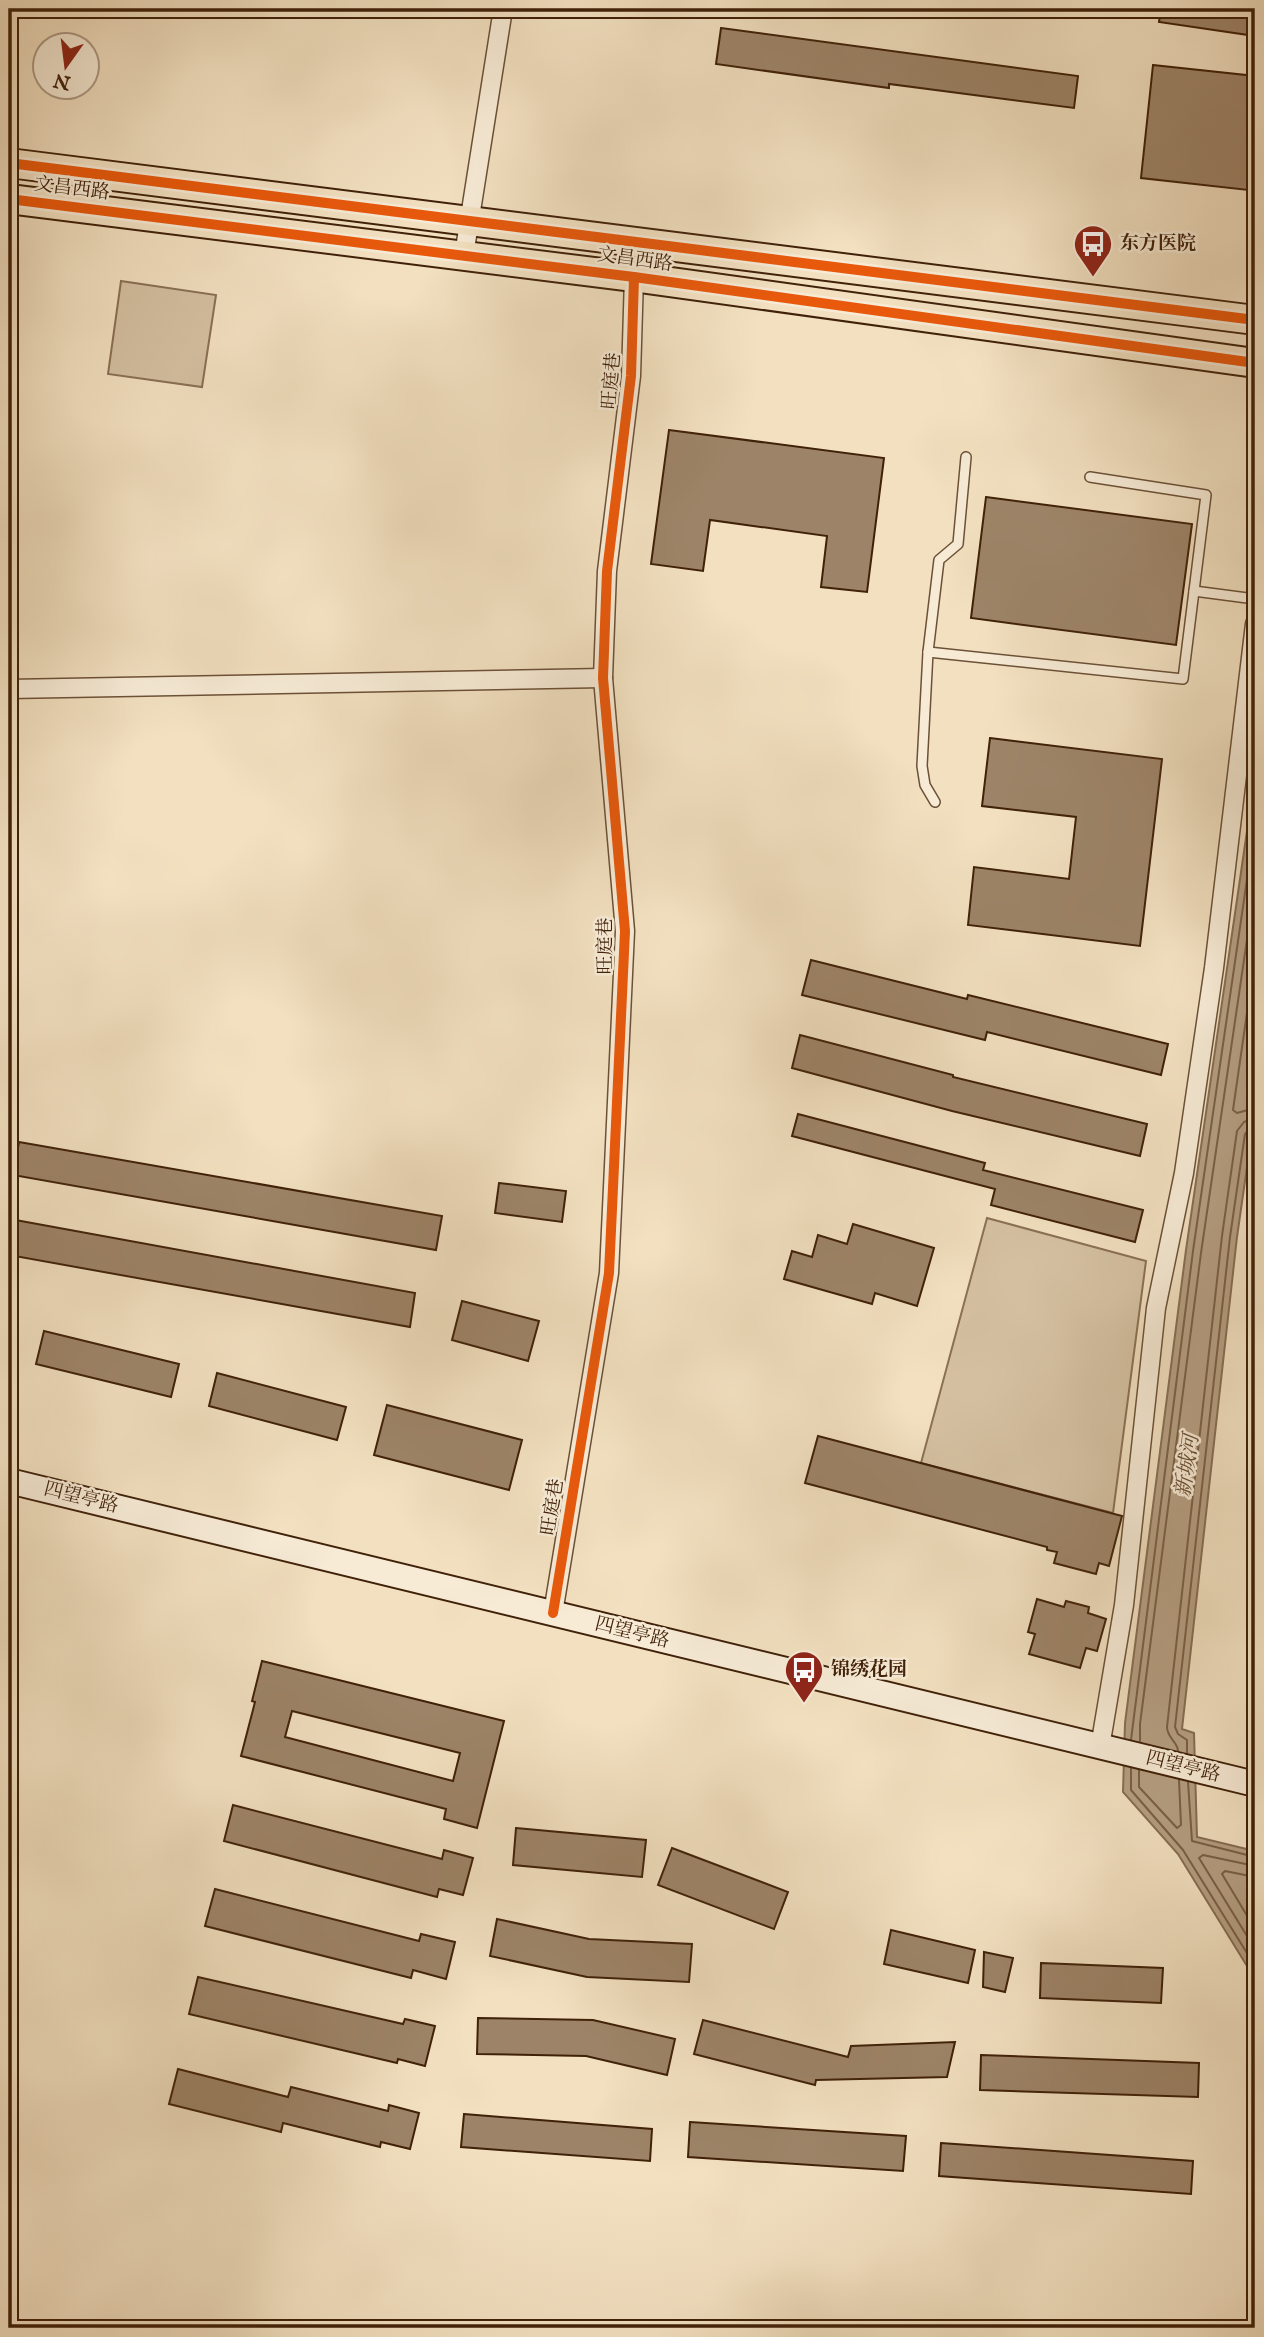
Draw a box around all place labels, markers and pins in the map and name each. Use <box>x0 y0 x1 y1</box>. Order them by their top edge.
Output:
bus stop icon: 东方医院 <box>1072 223 1114 278</box>
place label: 东方医院 <box>1120 232 1196 256</box>
bus stop icon: 锦绣花园 <box>783 1649 825 1704</box>
place label: 锦绣花园 <box>831 1658 907 1682</box>

